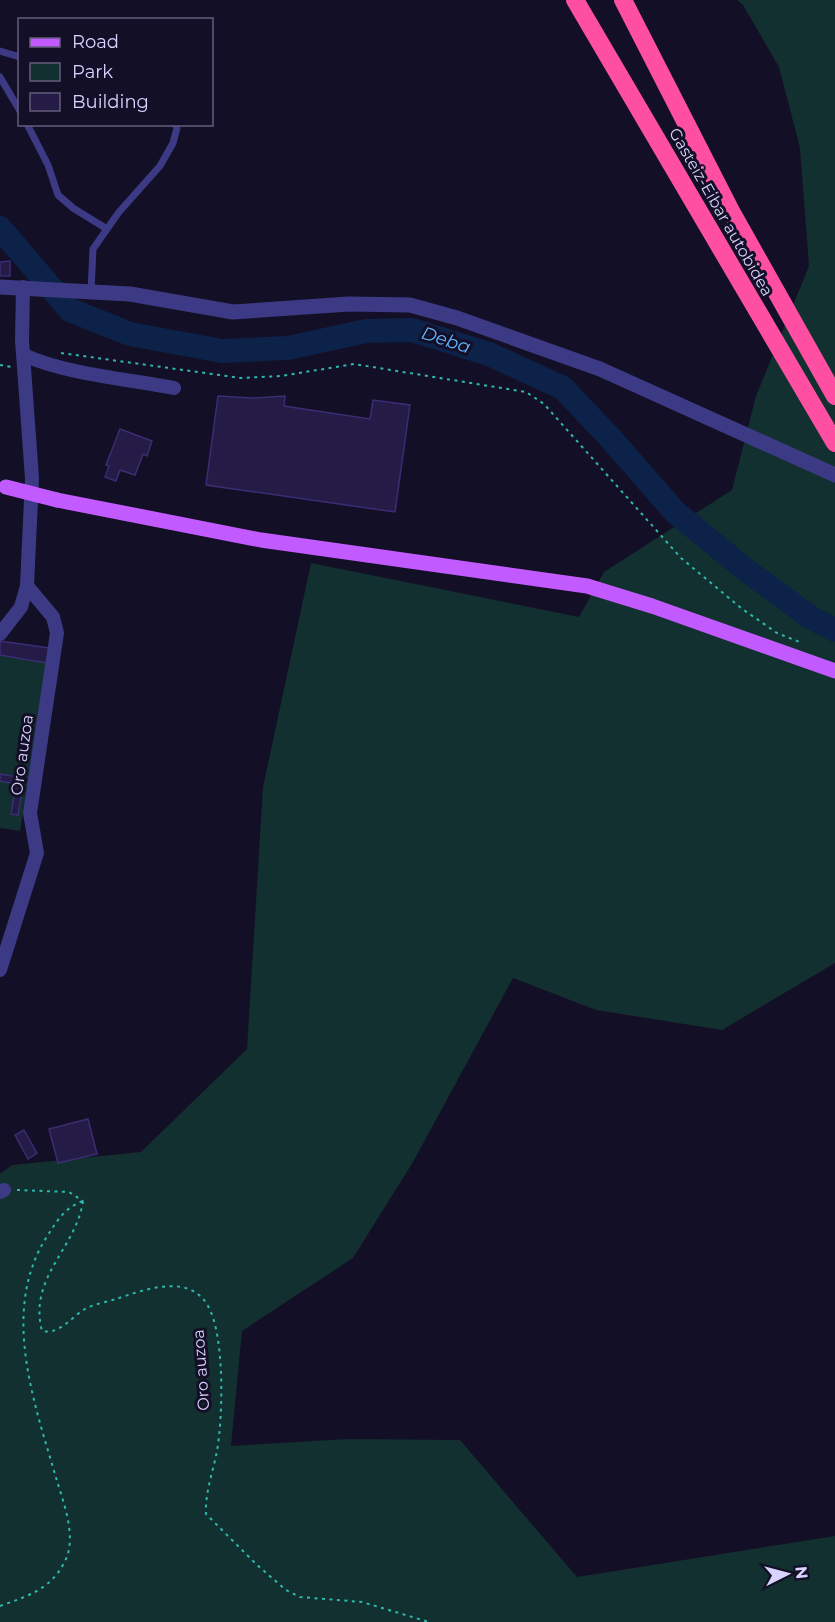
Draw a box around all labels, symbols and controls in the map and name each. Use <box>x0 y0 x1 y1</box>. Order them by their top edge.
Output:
legend <box>18 18 213 126</box>
text: Road <box>72 31 119 53</box>
text: Park <box>72 61 113 83</box>
text: Building <box>72 91 149 113</box>
street label: Gasteiz-Eibar autobidea <box>665 125 777 299</box>
water label: Deba <box>419 322 473 358</box>
street label: Oro auzoa <box>7 713 37 797</box>
street label: Oro auzoa <box>189 1329 213 1411</box>
north arrow <box>757 1544 817 1604</box>
text: N <box>791 1565 812 1580</box>

